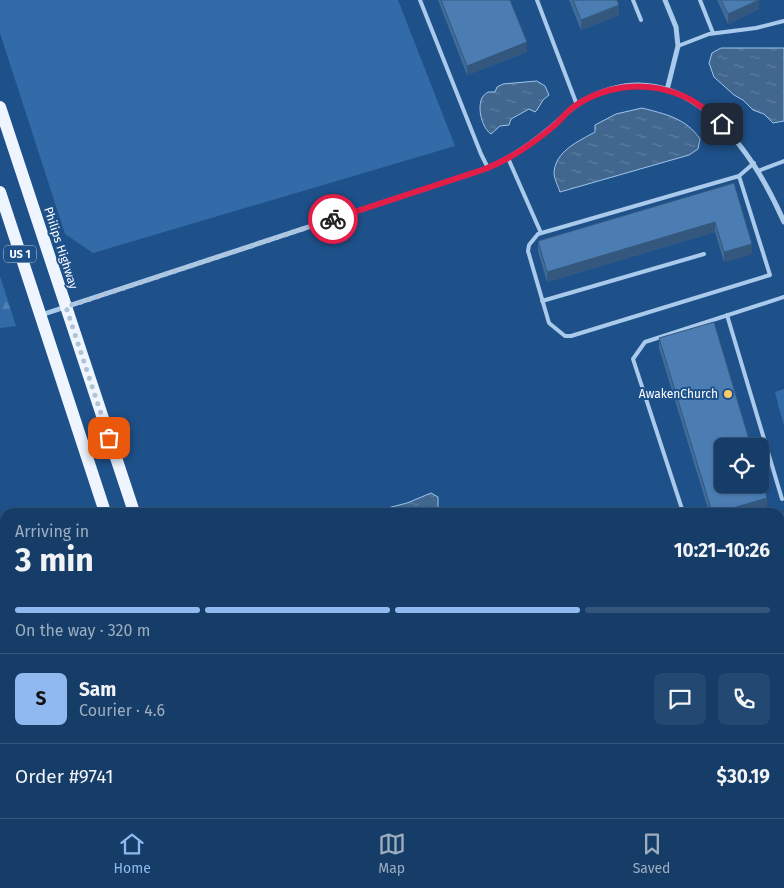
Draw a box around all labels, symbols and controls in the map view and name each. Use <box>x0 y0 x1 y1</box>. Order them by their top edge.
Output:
pin <box>701 103 743 145</box>
icon: home <box>708 110 736 138</box>
courier <box>308 194 358 244</box>
street label: Philips Highway <box>41 205 81 291</box>
icon: bike <box>319 205 347 233</box>
road number: US 1 <box>4 245 36 262</box>
place label: AwakenChurch <box>639 387 718 401</box>
marker: AwakenChurch <box>722 388 734 400</box>
pin <box>88 417 130 459</box>
icon: bag <box>95 424 123 452</box>
map controls <box>714 438 769 493</box>
button: locate <box>714 438 769 493</box>
text: Arriving in <box>15 522 89 541</box>
text: 10:21–10:26 <box>674 539 770 562</box>
text: 3 min <box>15 541 94 579</box>
text: On the way · 320 m <box>15 621 150 640</box>
button: chat <box>654 673 706 725</box>
button: phone <box>718 673 770 725</box>
text: Sam <box>79 678 116 701</box>
text: S <box>36 687 46 710</box>
text: Courier · 4.6 <box>79 701 165 720</box>
text: Order #9741 <box>15 765 113 788</box>
text: $30.19 <box>716 765 770 788</box>
tab: Home <box>113 830 151 877</box>
tab: Map <box>378 830 406 877</box>
tab: Saved <box>633 830 671 877</box>

